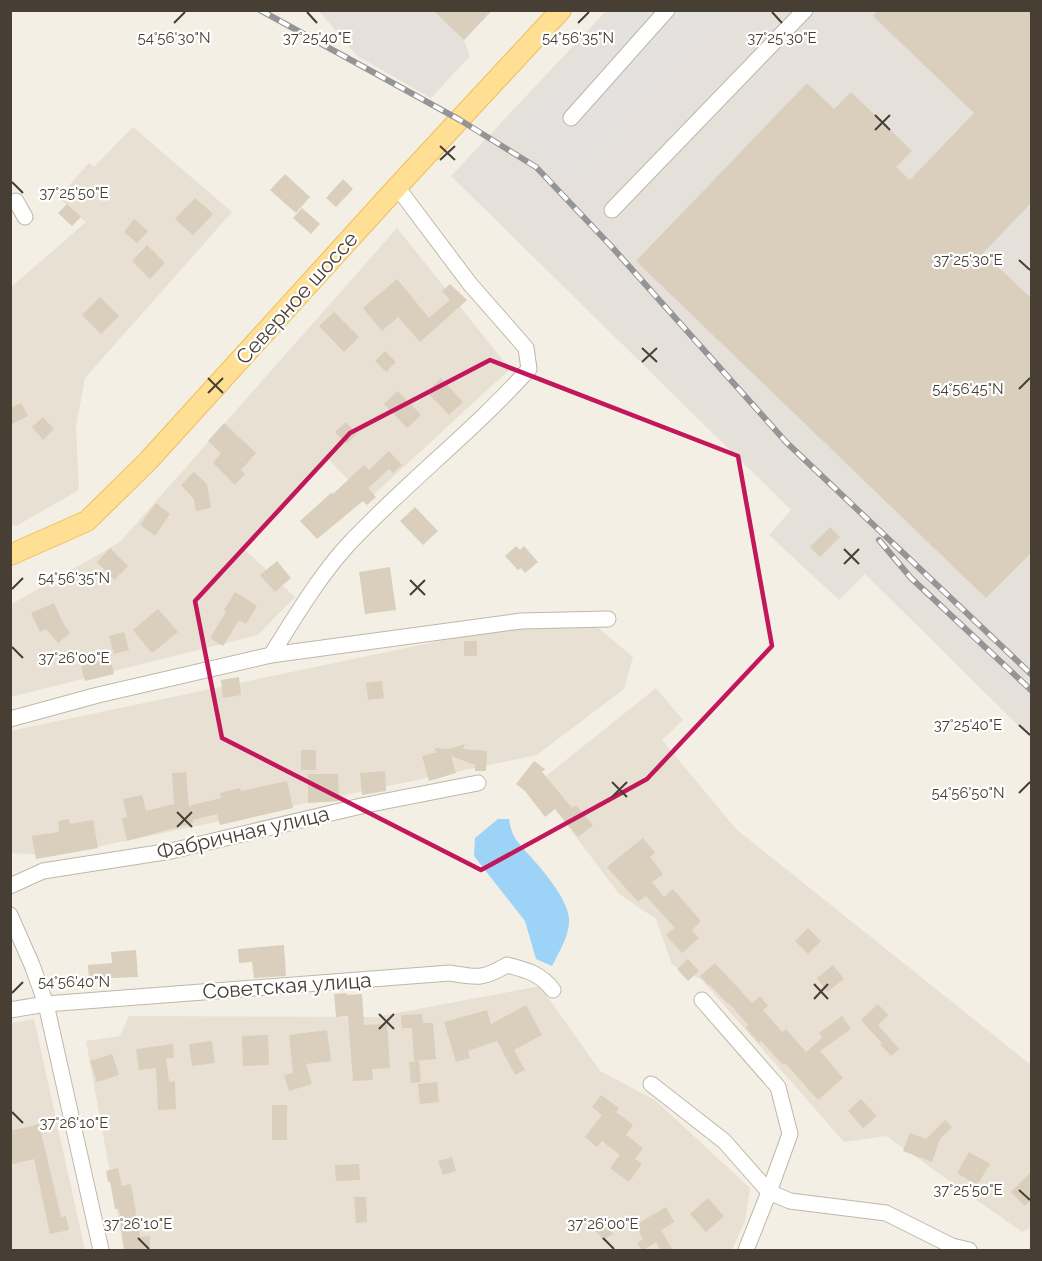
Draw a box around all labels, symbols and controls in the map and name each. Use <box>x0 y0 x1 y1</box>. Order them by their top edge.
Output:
text: 54°56'30"N <box>137 29 211 47</box>
text: 37°25'40"E <box>283 29 351 47</box>
text: 54°56'35"N <box>542 29 614 47</box>
text: 37°25'30"E <box>747 29 817 47</box>
text: 37°25'50"E <box>39 184 109 202</box>
street label: Северное шоссе <box>230 226 363 369</box>
text: 37°25'30"E <box>933 251 1003 269</box>
text: 54°56'45"N <box>932 380 1004 398</box>
text: 54°56'35"N <box>38 569 110 587</box>
text: 37°26'00"E <box>38 649 110 667</box>
text: 37°25'40"E <box>934 716 1002 734</box>
text: 54°56'50"N <box>931 784 1005 802</box>
street label: Фабричная улица <box>154 801 332 865</box>
street label: Советская улица <box>202 967 372 1004</box>
text: 54°56'40"N <box>38 973 110 991</box>
text: 37°26'10"E <box>40 1114 108 1132</box>
text: 37°25'50"E <box>933 1181 1003 1199</box>
text: 37°26'10"E <box>104 1215 172 1233</box>
text: 37°26'00"E <box>567 1215 639 1233</box>

